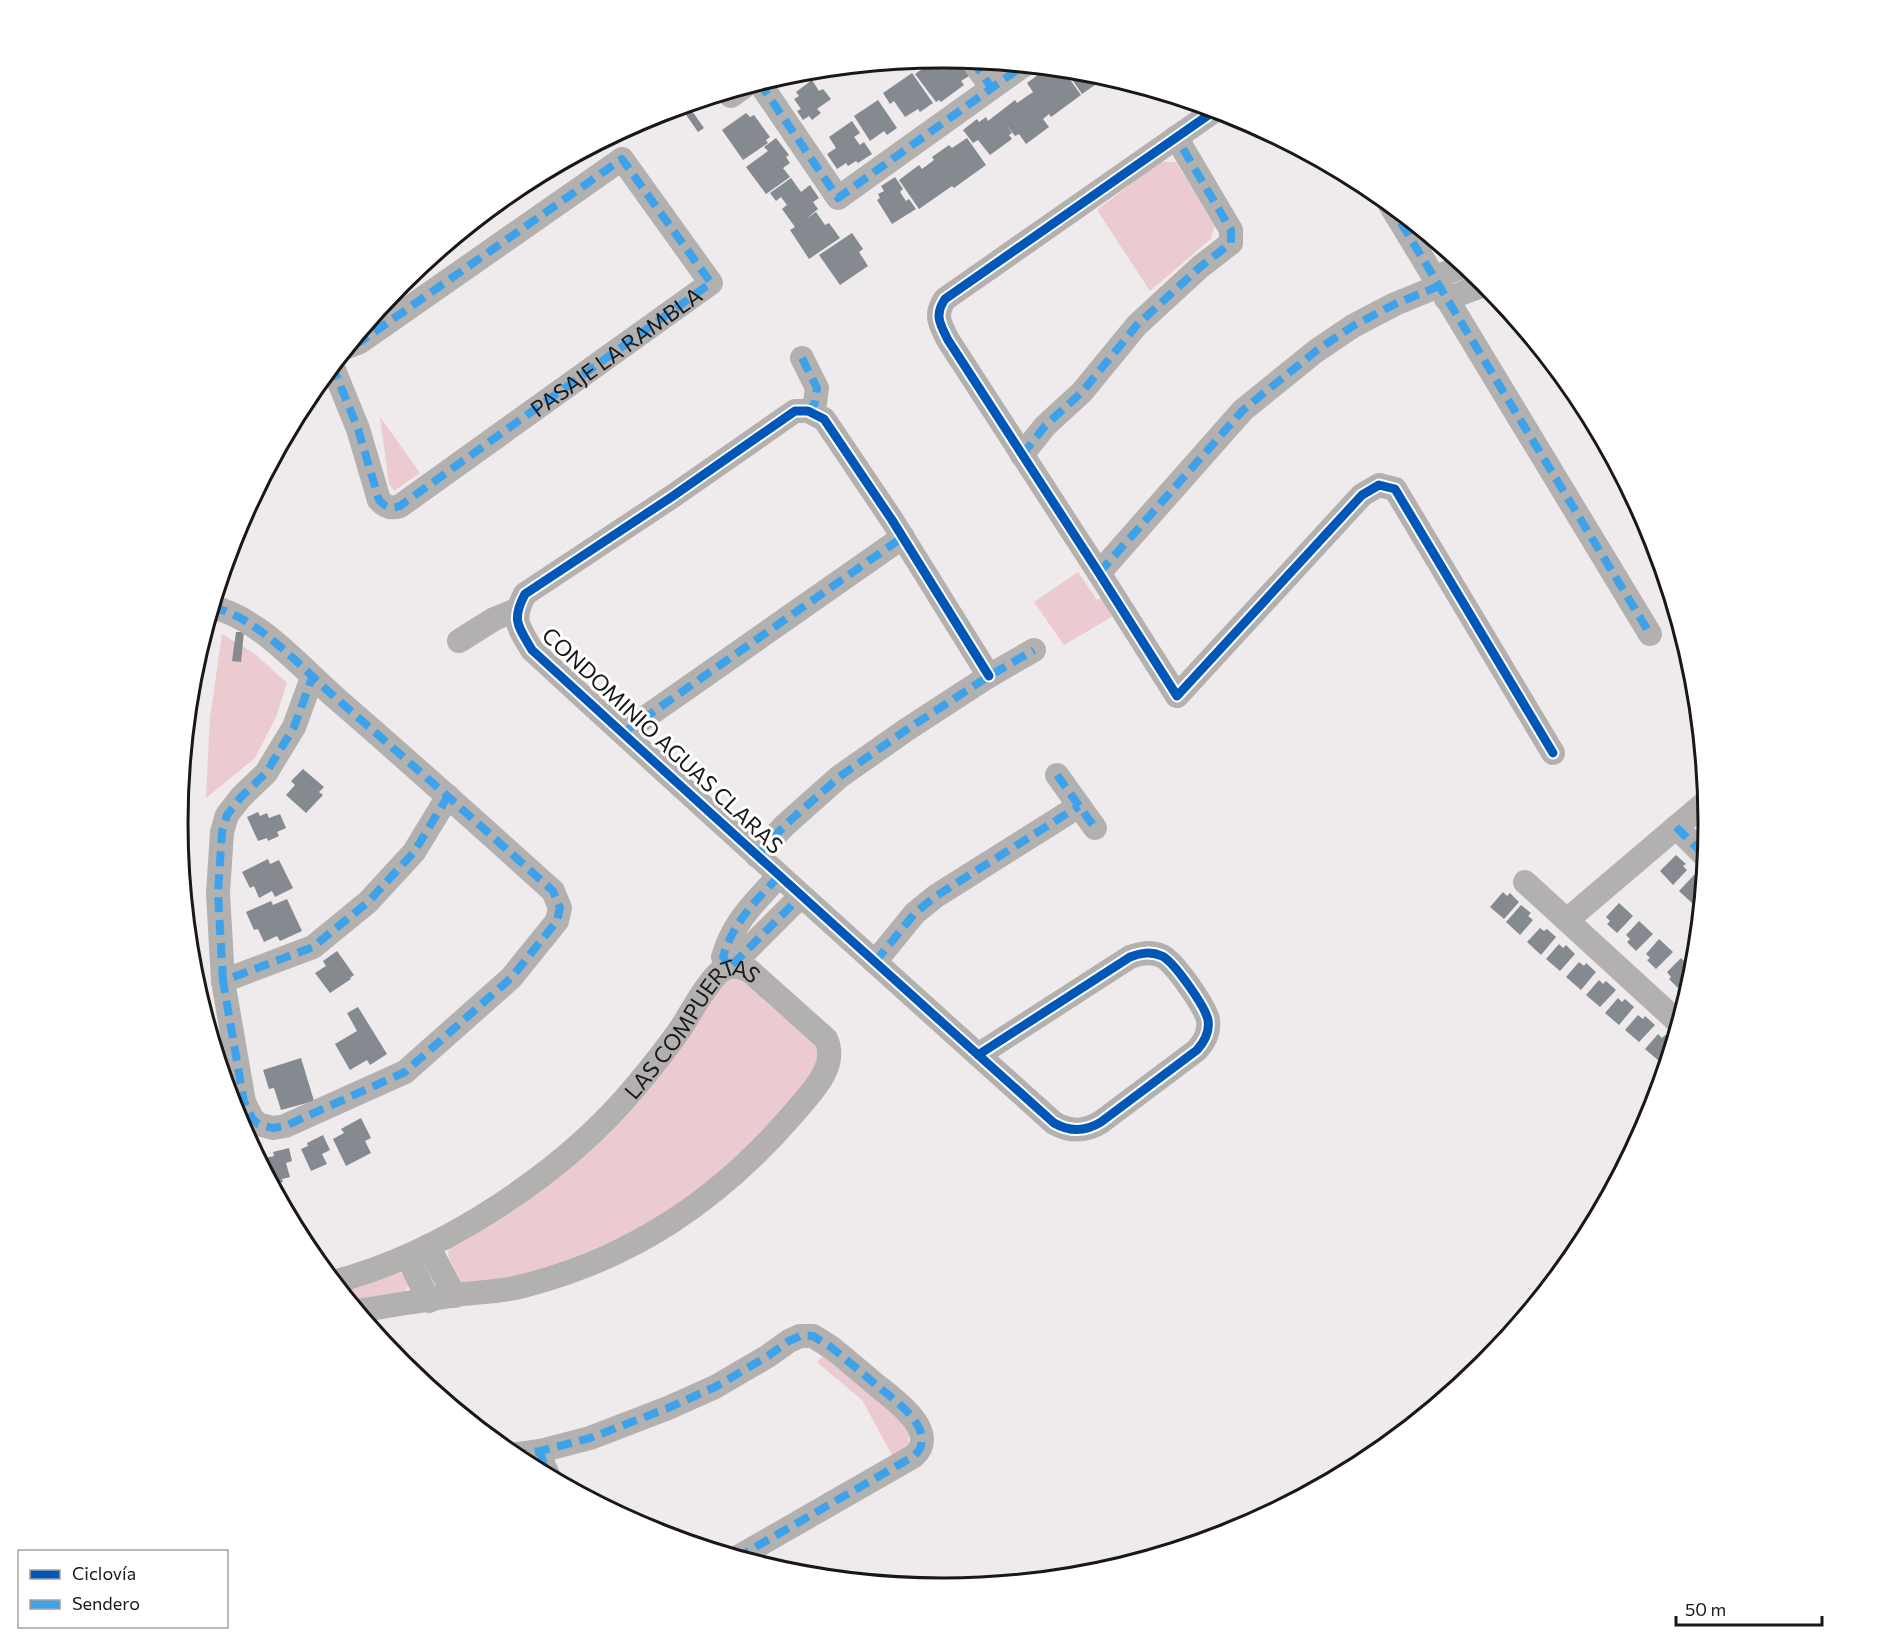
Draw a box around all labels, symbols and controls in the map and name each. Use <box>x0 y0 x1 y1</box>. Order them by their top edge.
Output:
street label: PASAJE LA RAMBLA <box>525 281 707 422</box>
street label: CONDOMINIO AGUAS CLARAS <box>537 621 789 859</box>
street label: LAS COMPUERTAS <box>618 953 767 1104</box>
legend <box>18 1550 228 1628</box>
text: Ciclovía <box>72 1562 136 1584</box>
scale bar <box>1676 1589 1822 1627</box>
text: Sendero <box>72 1592 140 1614</box>
text: 50 m <box>1685 1598 1726 1620</box>

